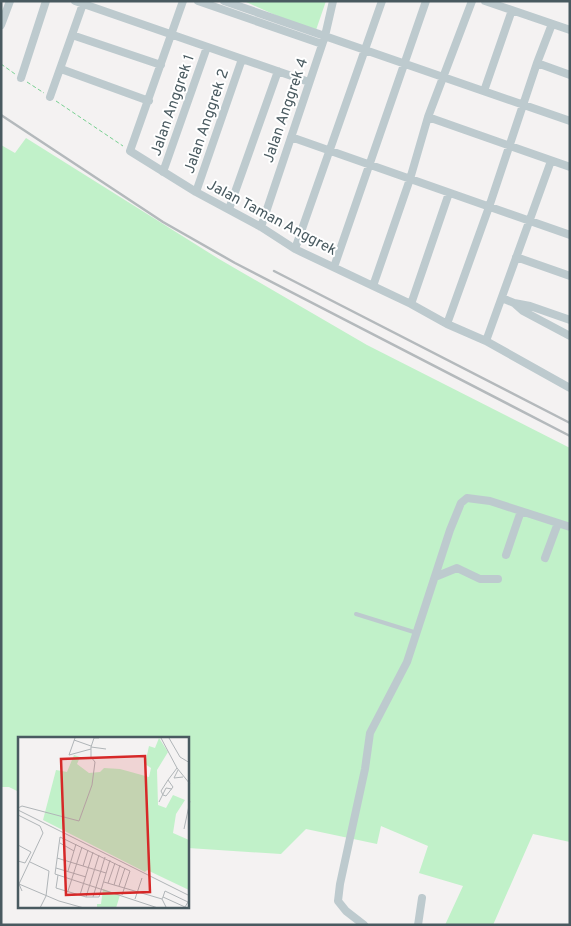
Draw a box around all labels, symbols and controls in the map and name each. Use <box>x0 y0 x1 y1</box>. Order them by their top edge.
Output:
street label: Jalan Anggrek 1 <box>147 52 200 159</box>
street label: Jalan Anggrek 4 <box>260 56 313 165</box>
street label: Jalan Anggrek 2 <box>181 67 234 176</box>
street label: Jalan Taman Anggrek <box>203 176 340 261</box>
inset map <box>18 737 189 908</box>

